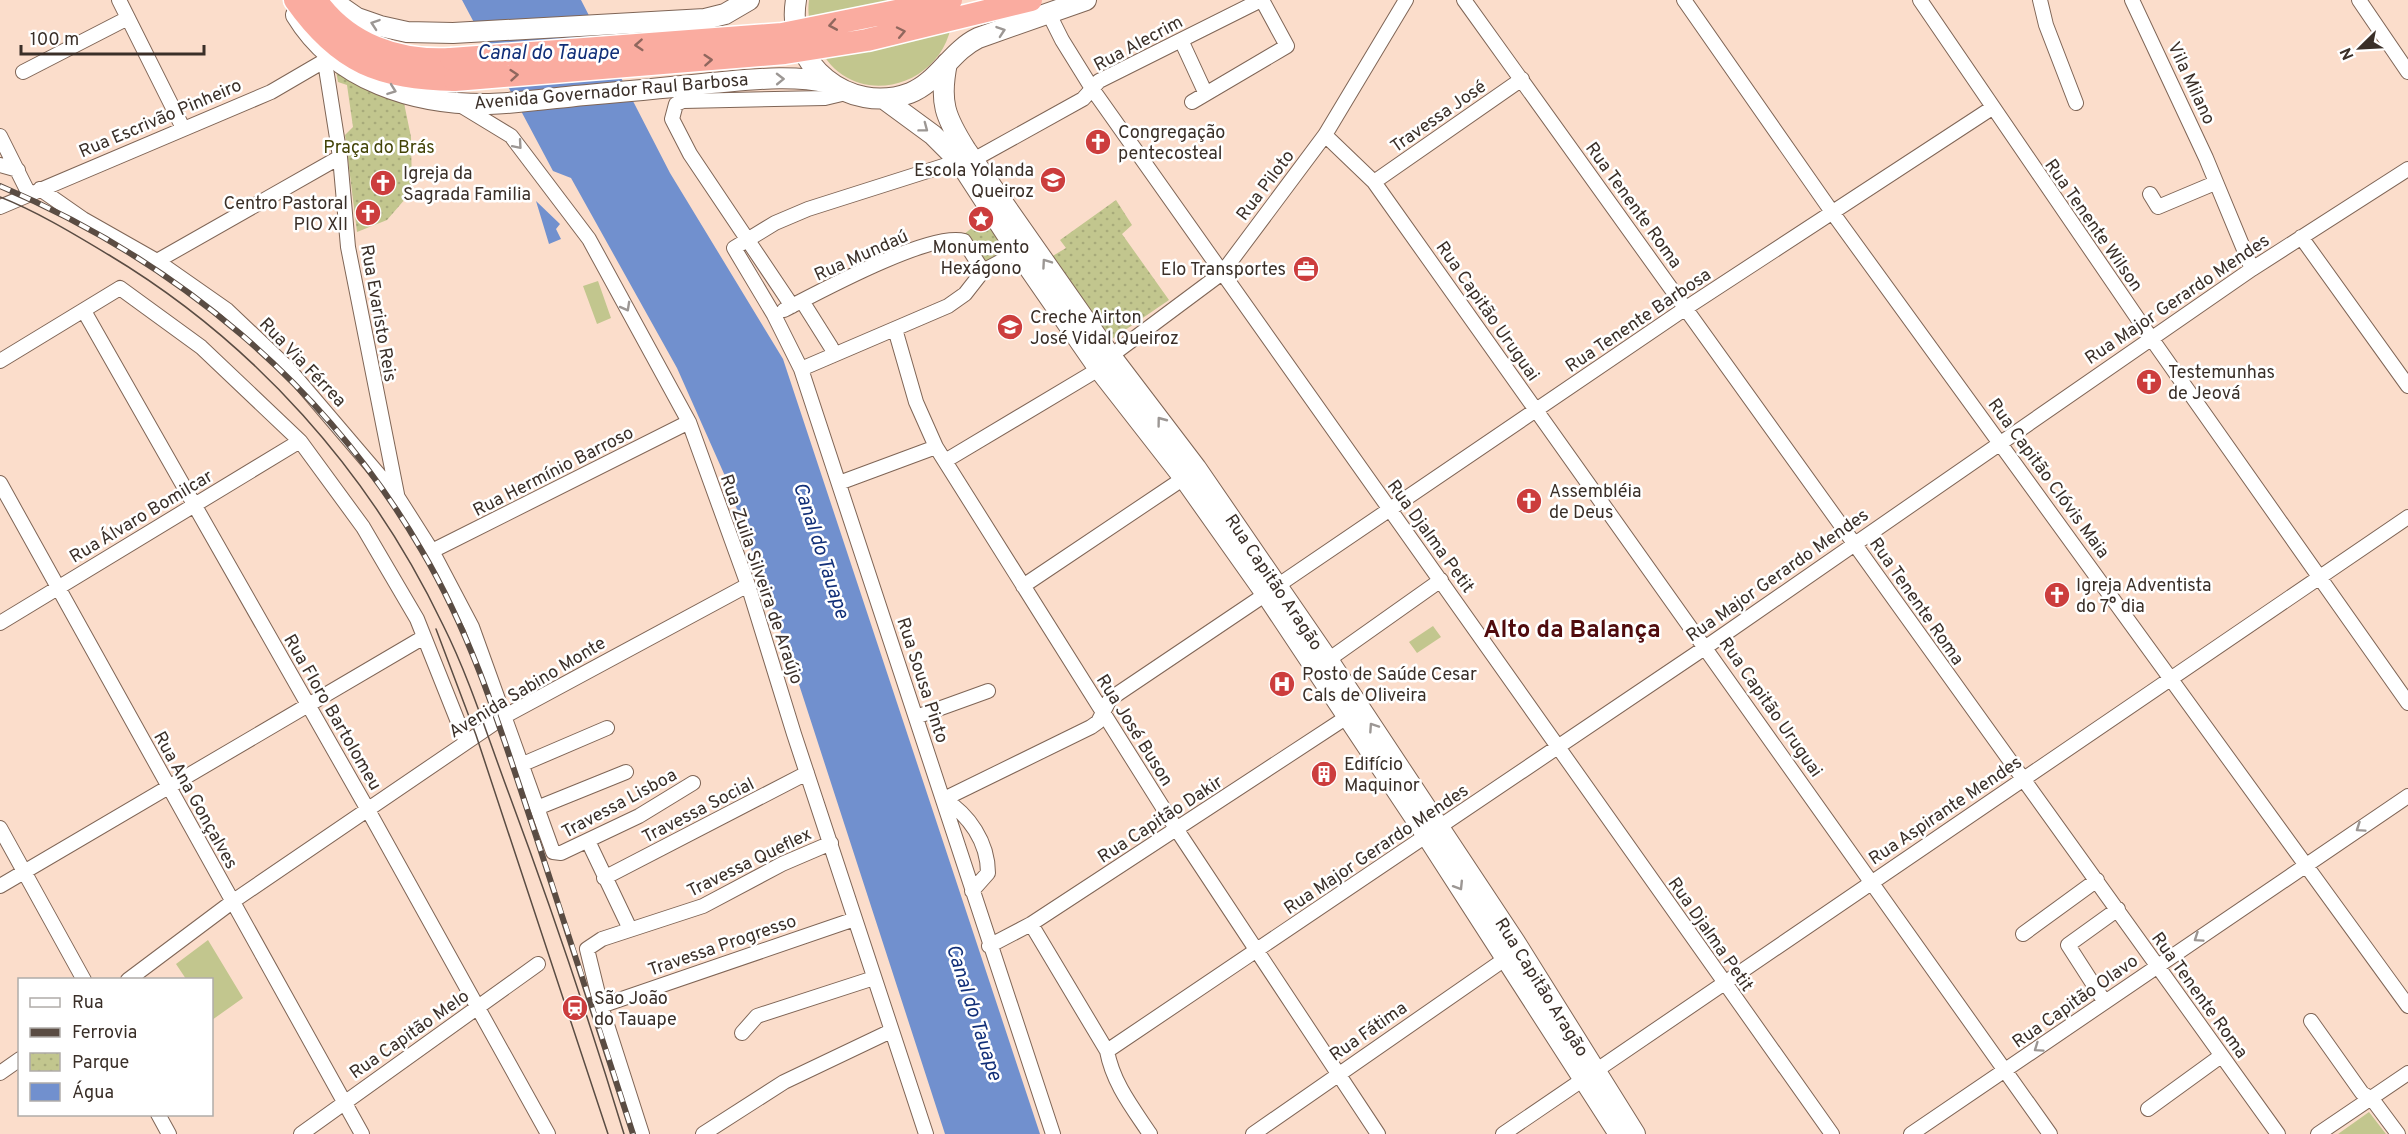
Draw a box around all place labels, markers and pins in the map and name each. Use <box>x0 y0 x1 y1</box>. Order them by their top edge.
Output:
place label: Congregação pentecosteal <box>1118 122 1225 166</box>
church icon: Congregação pentecosteal <box>1083 127 1113 157</box>
place label: Escola Yolanda Queiroz <box>914 160 1034 204</box>
place label: Igreja da Sagrada Familia <box>403 163 531 207</box>
school or university icon: Escola Yolanda Queiroz <box>1038 165 1068 195</box>
church icon: Igreja da Sagrada Familia <box>368 168 398 198</box>
place label: Centro Pastoral PIO XII <box>224 193 348 237</box>
church icon: Centro Pastoral PIO XII <box>353 198 383 228</box>
place icon: Monumento Hexágono <box>966 204 996 234</box>
place label: Monumento Hexágono <box>933 237 1029 281</box>
office icon: Elo Transportes <box>1291 254 1321 284</box>
place label: Elo Transportes <box>1161 259 1286 282</box>
place label: Creche Airton José Vidal Queiroz <box>1030 307 1179 351</box>
school or university icon: Creche Airton José Vidal Queiroz <box>995 312 1025 342</box>
place label: Testemunhas de Jeová <box>2168 362 2275 406</box>
church icon: Testemunhas de Jeová <box>2134 367 2164 397</box>
place label: Assembléia de Deus <box>1549 481 1642 525</box>
church icon: Assembléia de Deus <box>1514 486 1544 516</box>
place label: Igreja Adventista do 7° dia <box>2076 575 2212 619</box>
church icon: Igreja Adventista do 7° dia <box>2042 580 2072 610</box>
place label: Posto de Saúde Cesar Cals de Oliveira <box>1302 664 1477 708</box>
hospital icon: Posto de Saúde Cesar Cals de Oliveira <box>1267 669 1297 699</box>
place label: Edifício Maquinor <box>1344 754 1420 798</box>
building icon: Edifício Maquinor <box>1309 759 1339 789</box>
place label: São João do Tauape <box>594 988 677 1032</box>
station icon: São João do Tauape <box>560 993 590 1023</box>

